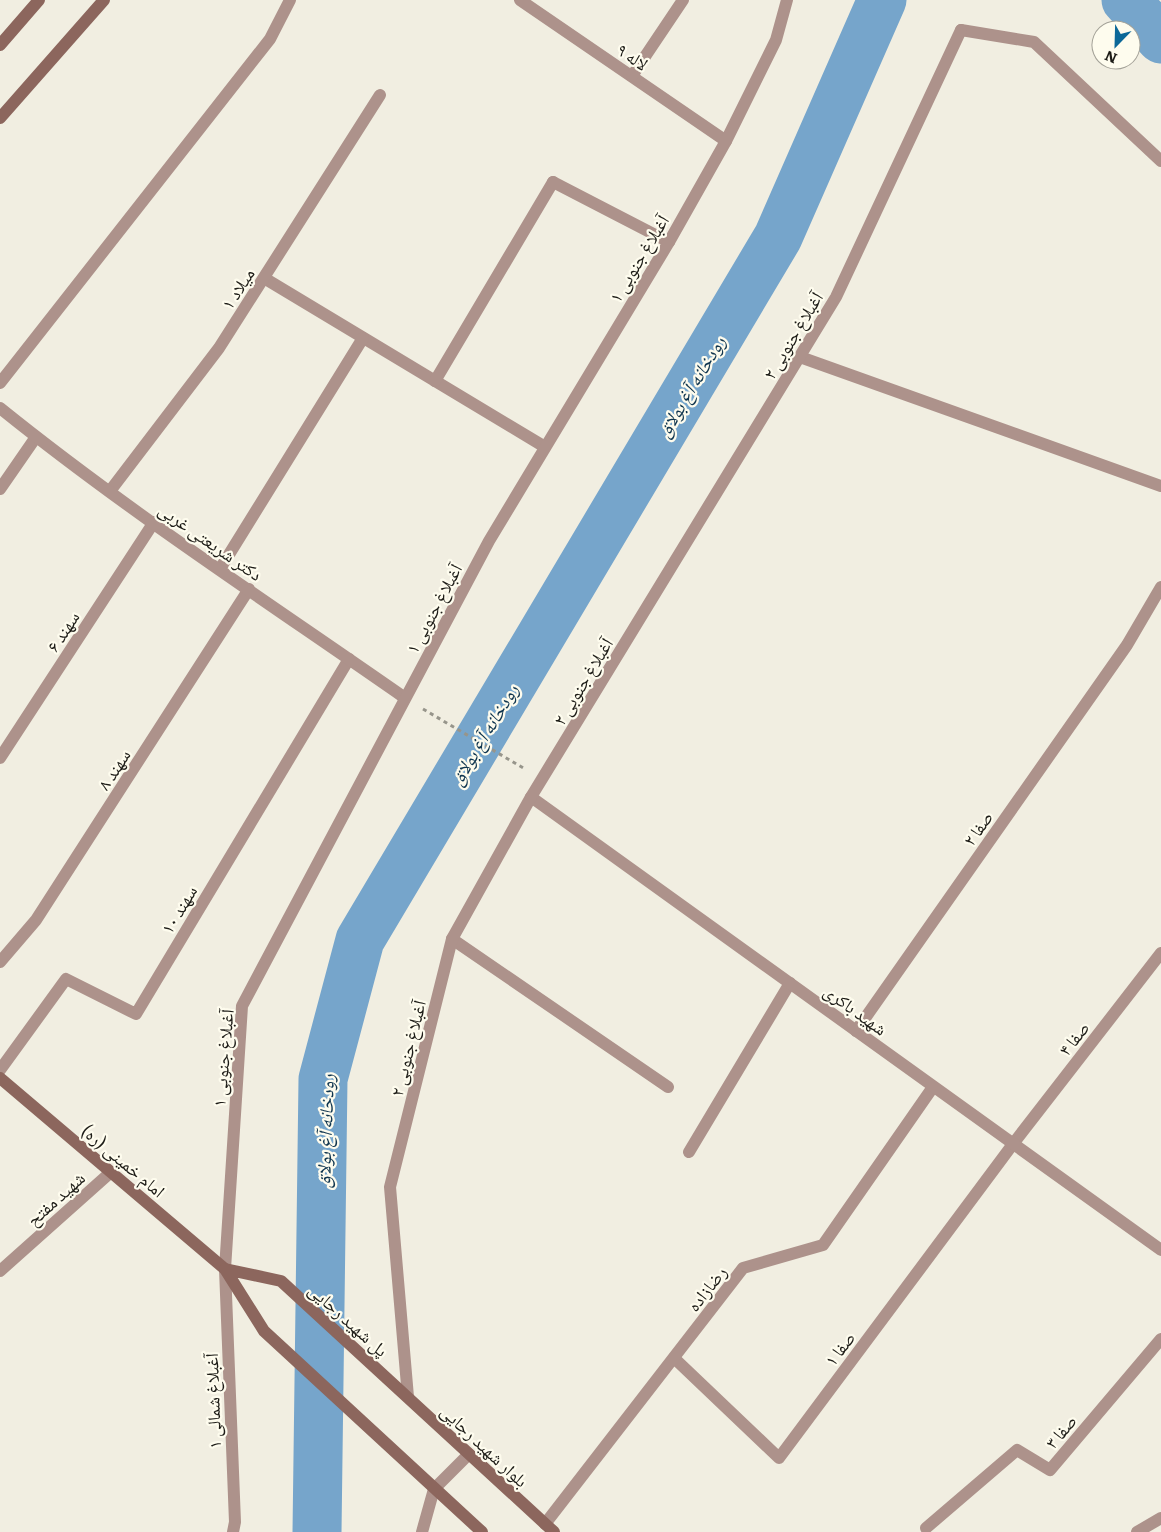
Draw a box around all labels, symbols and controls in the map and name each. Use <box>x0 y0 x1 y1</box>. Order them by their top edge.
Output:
north arrow <box>1091 20 1141 70</box>
street label: لاله ۹ <box>612 36 654 76</box>
text: N <box>1101 46 1120 69</box>
street label: آغبلاغ جنوبی ۱ <box>601 209 675 307</box>
street label: میلاد ۱ <box>213 262 261 314</box>
street label: آغبلاغ جنوبی ۲ <box>755 286 829 384</box>
water label: رودخانه آغ بولاق <box>649 330 731 442</box>
street label: دکتر شریعتی غربی <box>154 495 268 587</box>
street label: آغبلاغ جنوبی ۱ <box>398 558 468 658</box>
street label: سهند ۶ <box>39 605 85 657</box>
street label: آغبلاغ جنوبی ۲ <box>545 632 619 730</box>
water label: رودخانه آغ بولاق <box>442 678 524 790</box>
street label: سهند ۸ <box>90 743 136 795</box>
street label: صفا ۲ <box>955 805 999 851</box>
street label: سهند ۱۰ <box>153 880 203 938</box>
street label: شهید باکری <box>819 977 893 1041</box>
street label: آغبلاغ جنوبی ۲ <box>382 997 432 1099</box>
street label: آغبلاغ جنوبی ۱ <box>204 1007 240 1108</box>
street label: صفا ۴ <box>1051 1015 1095 1061</box>
water label: رودخانه آغ بولاق <box>308 1073 340 1189</box>
street label: امام خمینی (ره) <box>76 1117 172 1203</box>
street label: شهید مفتح <box>20 1164 90 1232</box>
street label: رضازاده <box>679 1259 733 1317</box>
street label: پل شهید رجایی <box>303 1276 395 1362</box>
street label: صفا ۱ <box>817 1325 861 1371</box>
street label: آغبلاغ شمالی ۱ <box>197 1352 227 1449</box>
street label: بلوار شهید رجایی <box>435 1397 535 1493</box>
street label: صفا ۳ <box>1038 1408 1082 1454</box>

